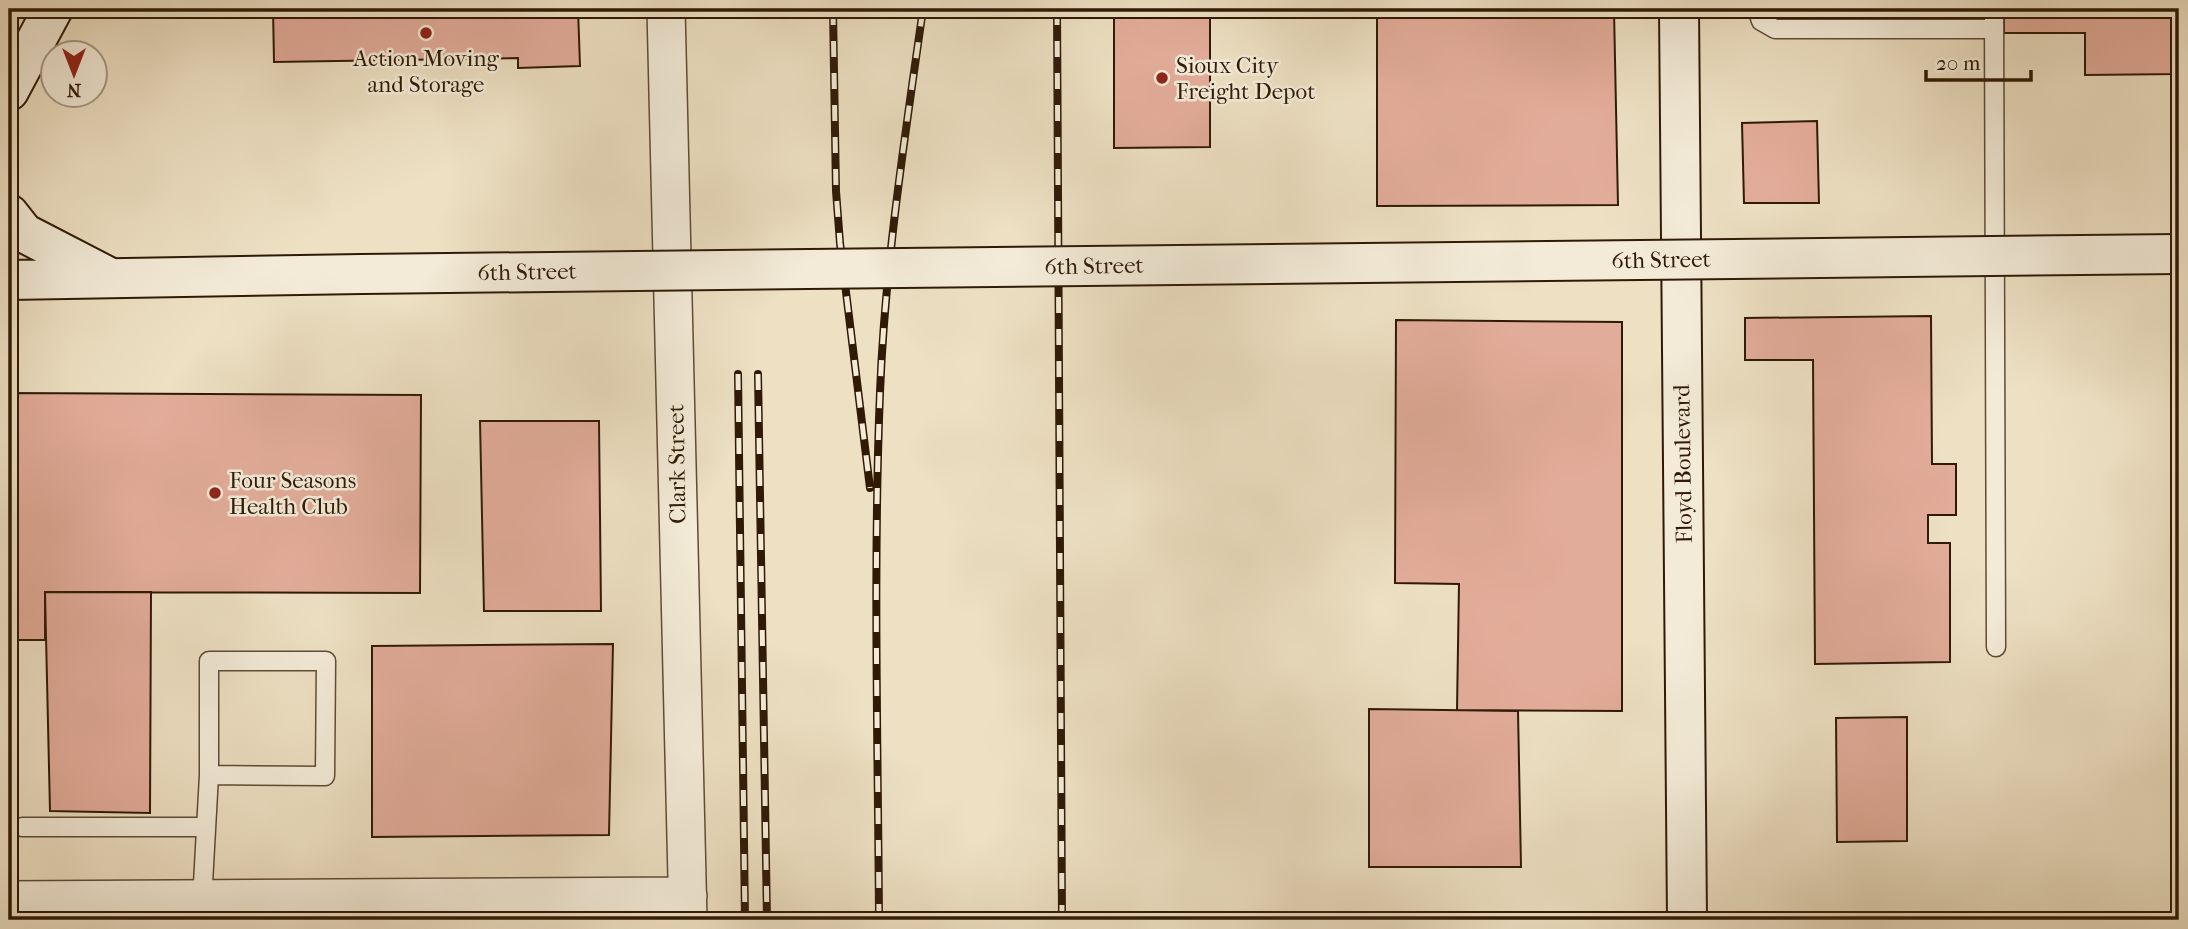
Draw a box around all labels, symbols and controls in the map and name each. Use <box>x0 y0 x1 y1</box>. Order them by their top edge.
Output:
marker: Action Moving and Storage <box>418 25 434 41</box>
north arrow <box>38 38 108 108</box>
scale bar <box>1926 38 2030 82</box>
place label: Action Moving and Storage <box>352 45 500 98</box>
text: 20 m <box>1936 51 1981 75</box>
place label: Sioux City Freight Depot <box>1176 52 1315 105</box>
marker: Sioux City Freight Depot <box>1154 70 1170 86</box>
text: N <box>66 79 81 101</box>
street label: 6th Street <box>1611 246 1711 274</box>
street label: 6th Street <box>1044 252 1144 280</box>
street label: 6th Street <box>477 258 577 286</box>
street label: Floyd Boulevard <box>1668 384 1698 544</box>
street label: Clark Street <box>662 404 692 524</box>
place label: Four Seasons Health Club <box>229 467 356 520</box>
marker: Four Seasons Health Club <box>207 485 223 501</box>

